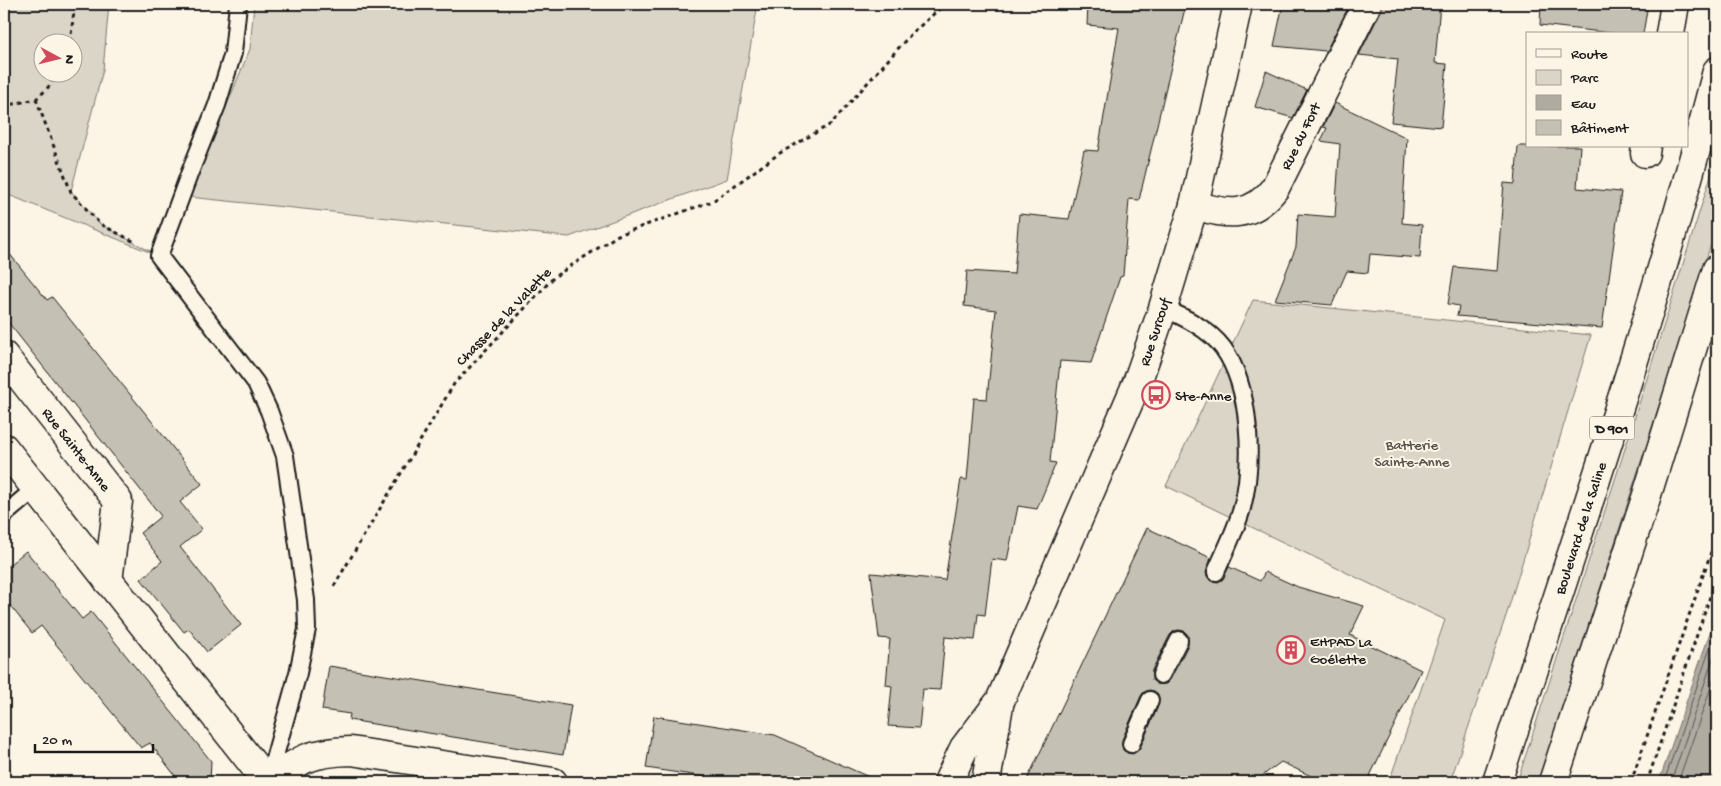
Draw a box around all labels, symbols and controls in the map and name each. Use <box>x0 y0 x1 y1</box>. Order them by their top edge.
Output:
north arrow <box>32 32 82 82</box>
legend <box>1526 32 1688 148</box>
text: Route <box>1571 46 1608 64</box>
text: N <box>59 54 77 65</box>
text: Parc <box>1570 70 1599 88</box>
text: Eau <box>1571 96 1596 114</box>
street label: Rue du Fort <box>1278 99 1327 173</box>
text: Bâtiment <box>1570 120 1630 138</box>
street label: Chasse de la Valette <box>453 264 556 370</box>
street label: Rue Surcouf <box>1137 295 1176 369</box>
bus stop icon: Ste-Anne <box>1141 380 1171 410</box>
place label: Ste-Anne <box>1175 388 1232 406</box>
street label: Rue Sainte-Anne <box>37 405 114 496</box>
road number: D 901 <box>1590 416 1634 439</box>
park label: Batterie Sainte-Anne <box>1374 437 1450 472</box>
street label: Boulevard de la Saline <box>1552 460 1612 598</box>
place label: EHPAD La Goélette <box>1310 634 1373 669</box>
building icon: EHPAD La Goélette <box>1276 635 1306 665</box>
scale bar <box>35 721 152 753</box>
text: 20 m <box>42 732 72 750</box>

